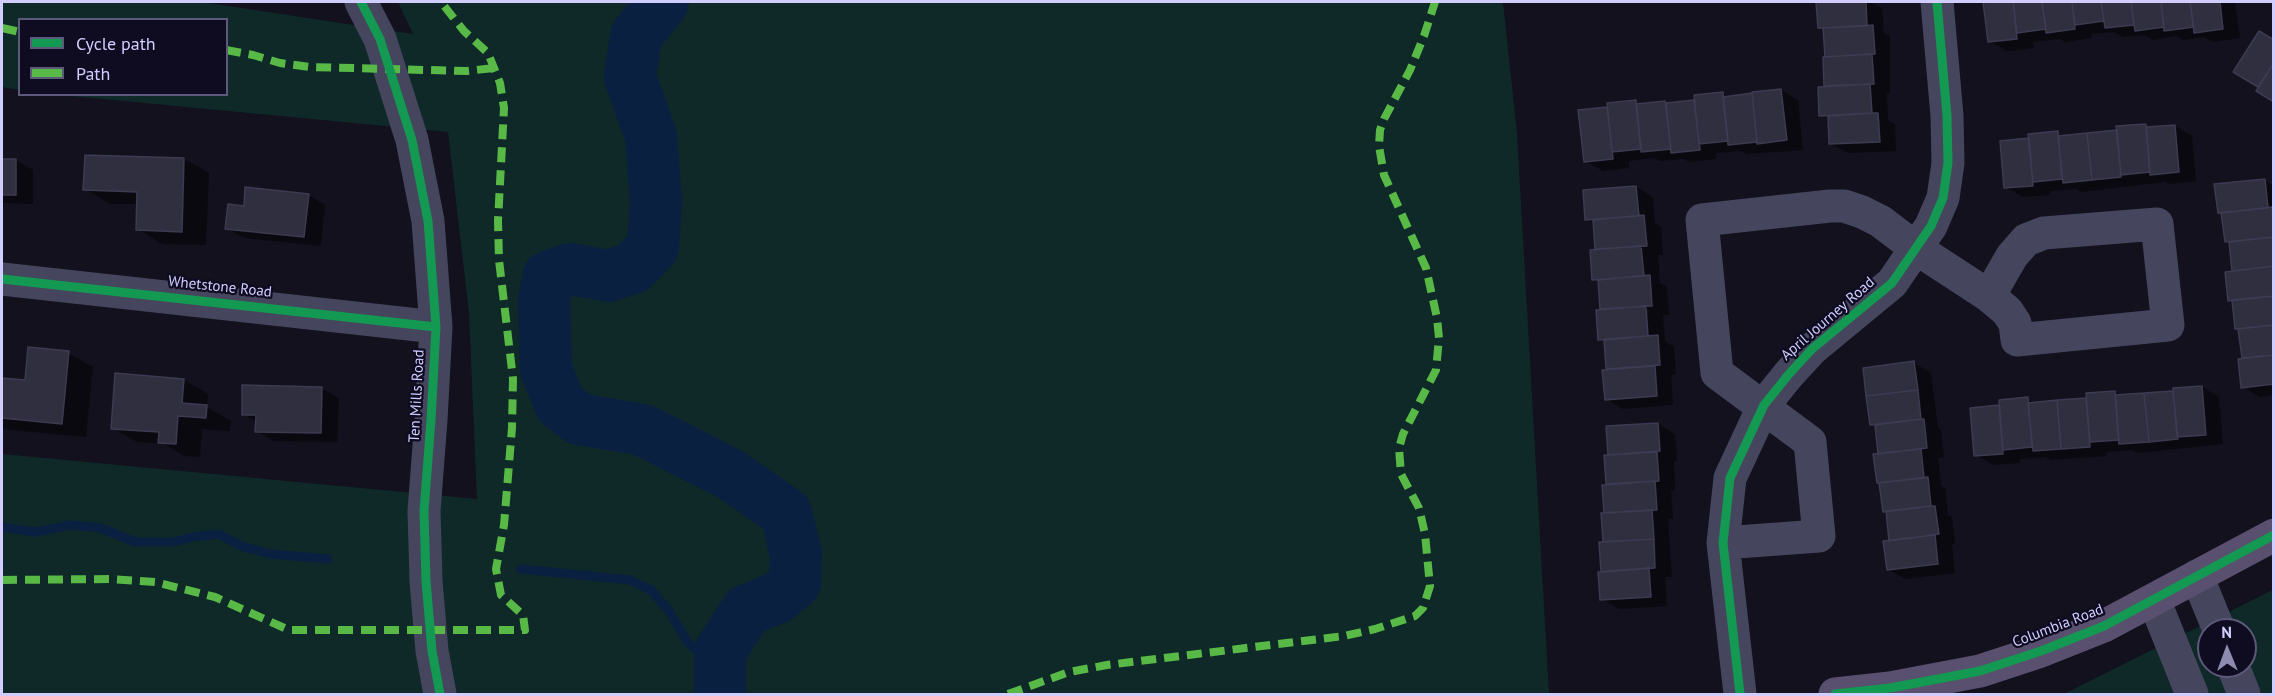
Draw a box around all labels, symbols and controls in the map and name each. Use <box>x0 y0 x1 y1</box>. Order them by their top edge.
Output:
legend <box>18 18 228 96</box>
text: Cycle path <box>76 32 156 55</box>
text: Path <box>76 62 110 85</box>
street label: Whetstone Road <box>167 273 273 301</box>
street label: April Journey Road <box>1777 273 1879 365</box>
street label: Ten Mills Road <box>406 349 428 443</box>
street label: Columbia Road <box>2010 600 2106 652</box>
north arrow <box>2197 618 2257 678</box>
text: N <box>2221 622 2232 642</box>

